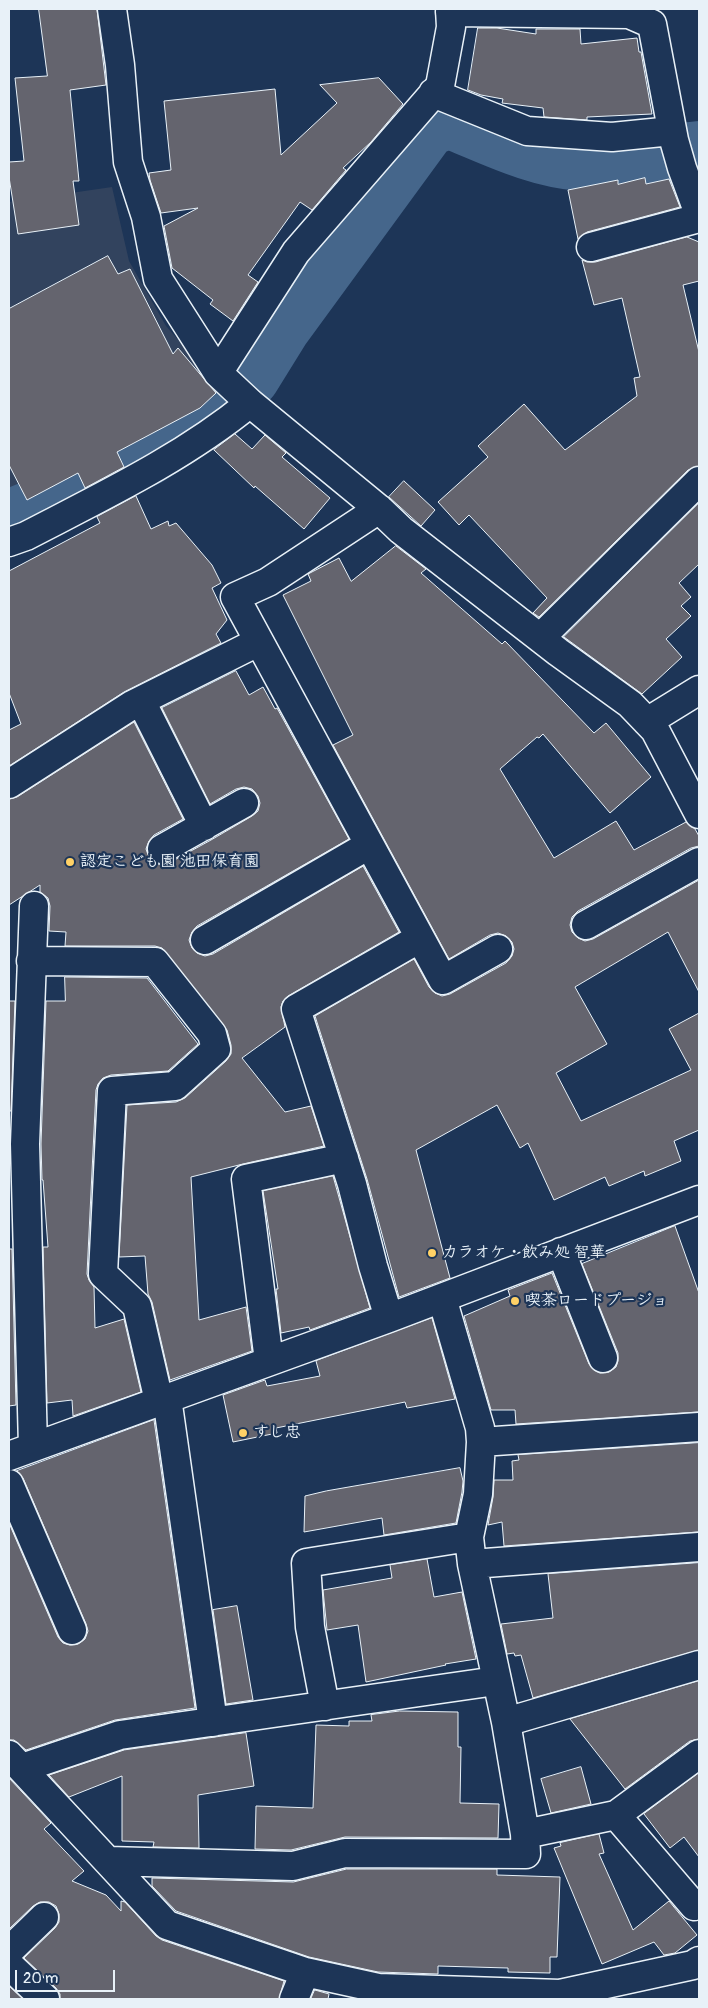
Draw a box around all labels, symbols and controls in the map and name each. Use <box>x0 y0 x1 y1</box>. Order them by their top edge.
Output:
place label: 認定こども園 池田保育園 <box>80 852 259 872</box>
marker: 認定こども園 池田保育園 <box>64 856 76 868</box>
place label: カラオケ・飲み処 智華 <box>442 1243 605 1263</box>
marker: カラオケ・飲み処 智華 <box>426 1247 438 1259</box>
place label: 喫茶ロードプージョ <box>525 1291 668 1311</box>
marker: 喫茶ロードプージョ <box>509 1295 521 1307</box>
place label: すし忠 <box>253 1423 301 1443</box>
marker: すし忠 <box>237 1427 249 1439</box>
scale bar <box>18 1960 118 1992</box>
text: 20 m <box>23 1969 58 1988</box>

